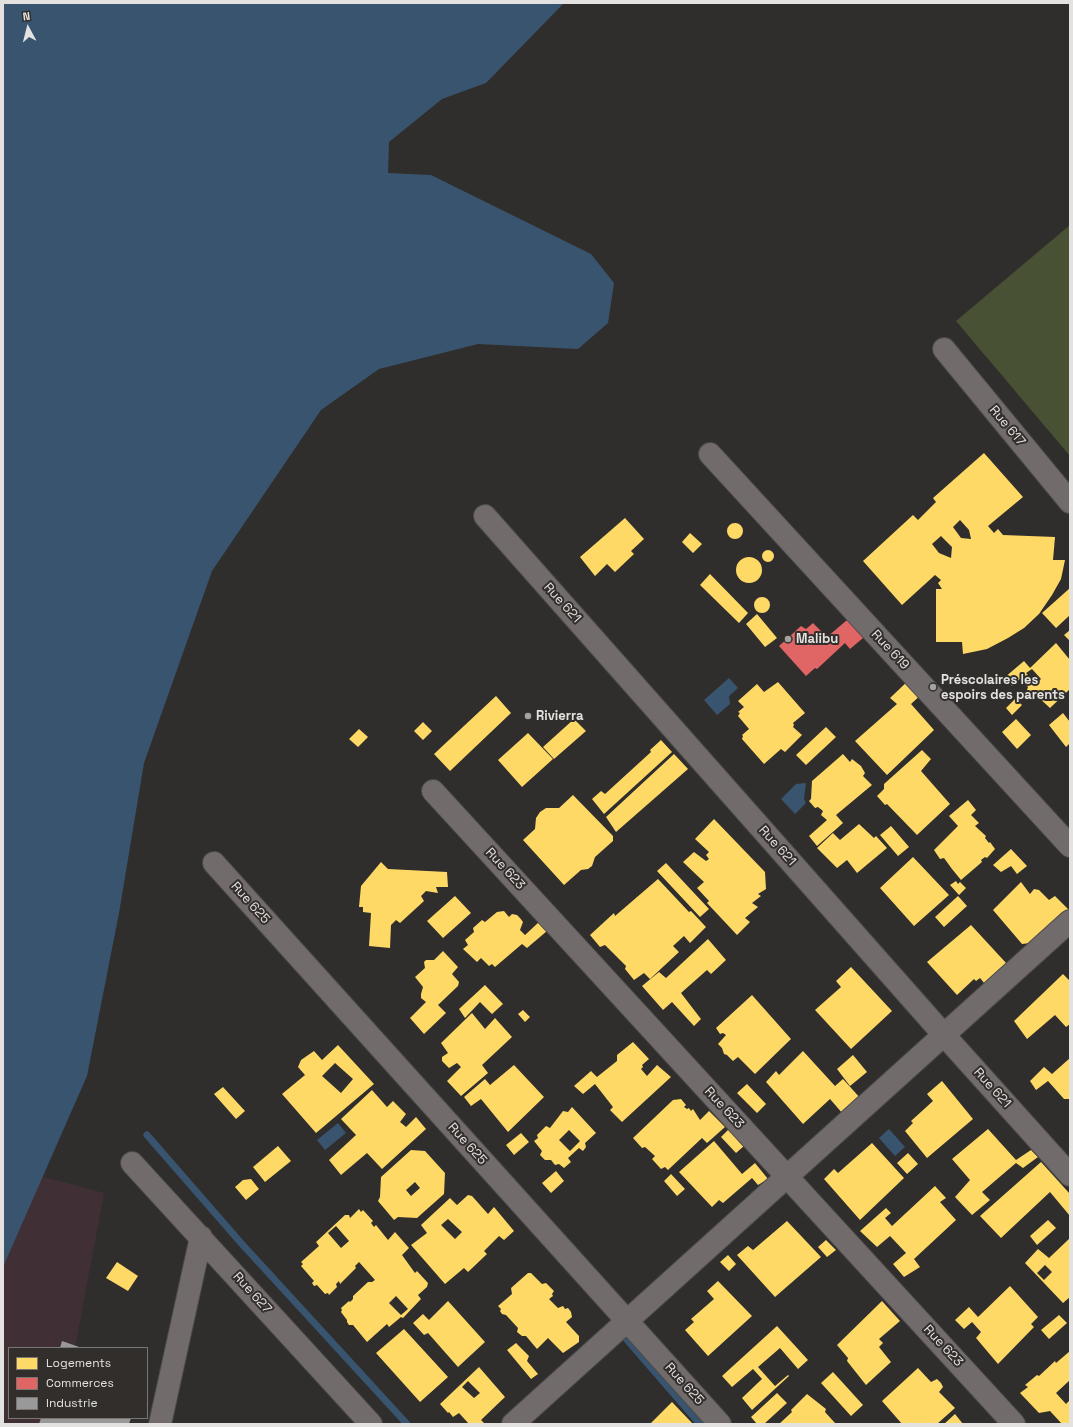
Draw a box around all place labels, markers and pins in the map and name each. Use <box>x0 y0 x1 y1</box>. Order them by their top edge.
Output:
place label: Malibu <box>796 631 838 647</box>
marker: Malibu <box>783 634 793 644</box>
place label: Préscolaires les espoirs des parents <box>941 672 1065 703</box>
marker: Préscolaires les espoirs des parents <box>928 682 938 692</box>
place label: Rivierra <box>536 708 583 724</box>
marker: Rivierra <box>523 711 533 721</box>

